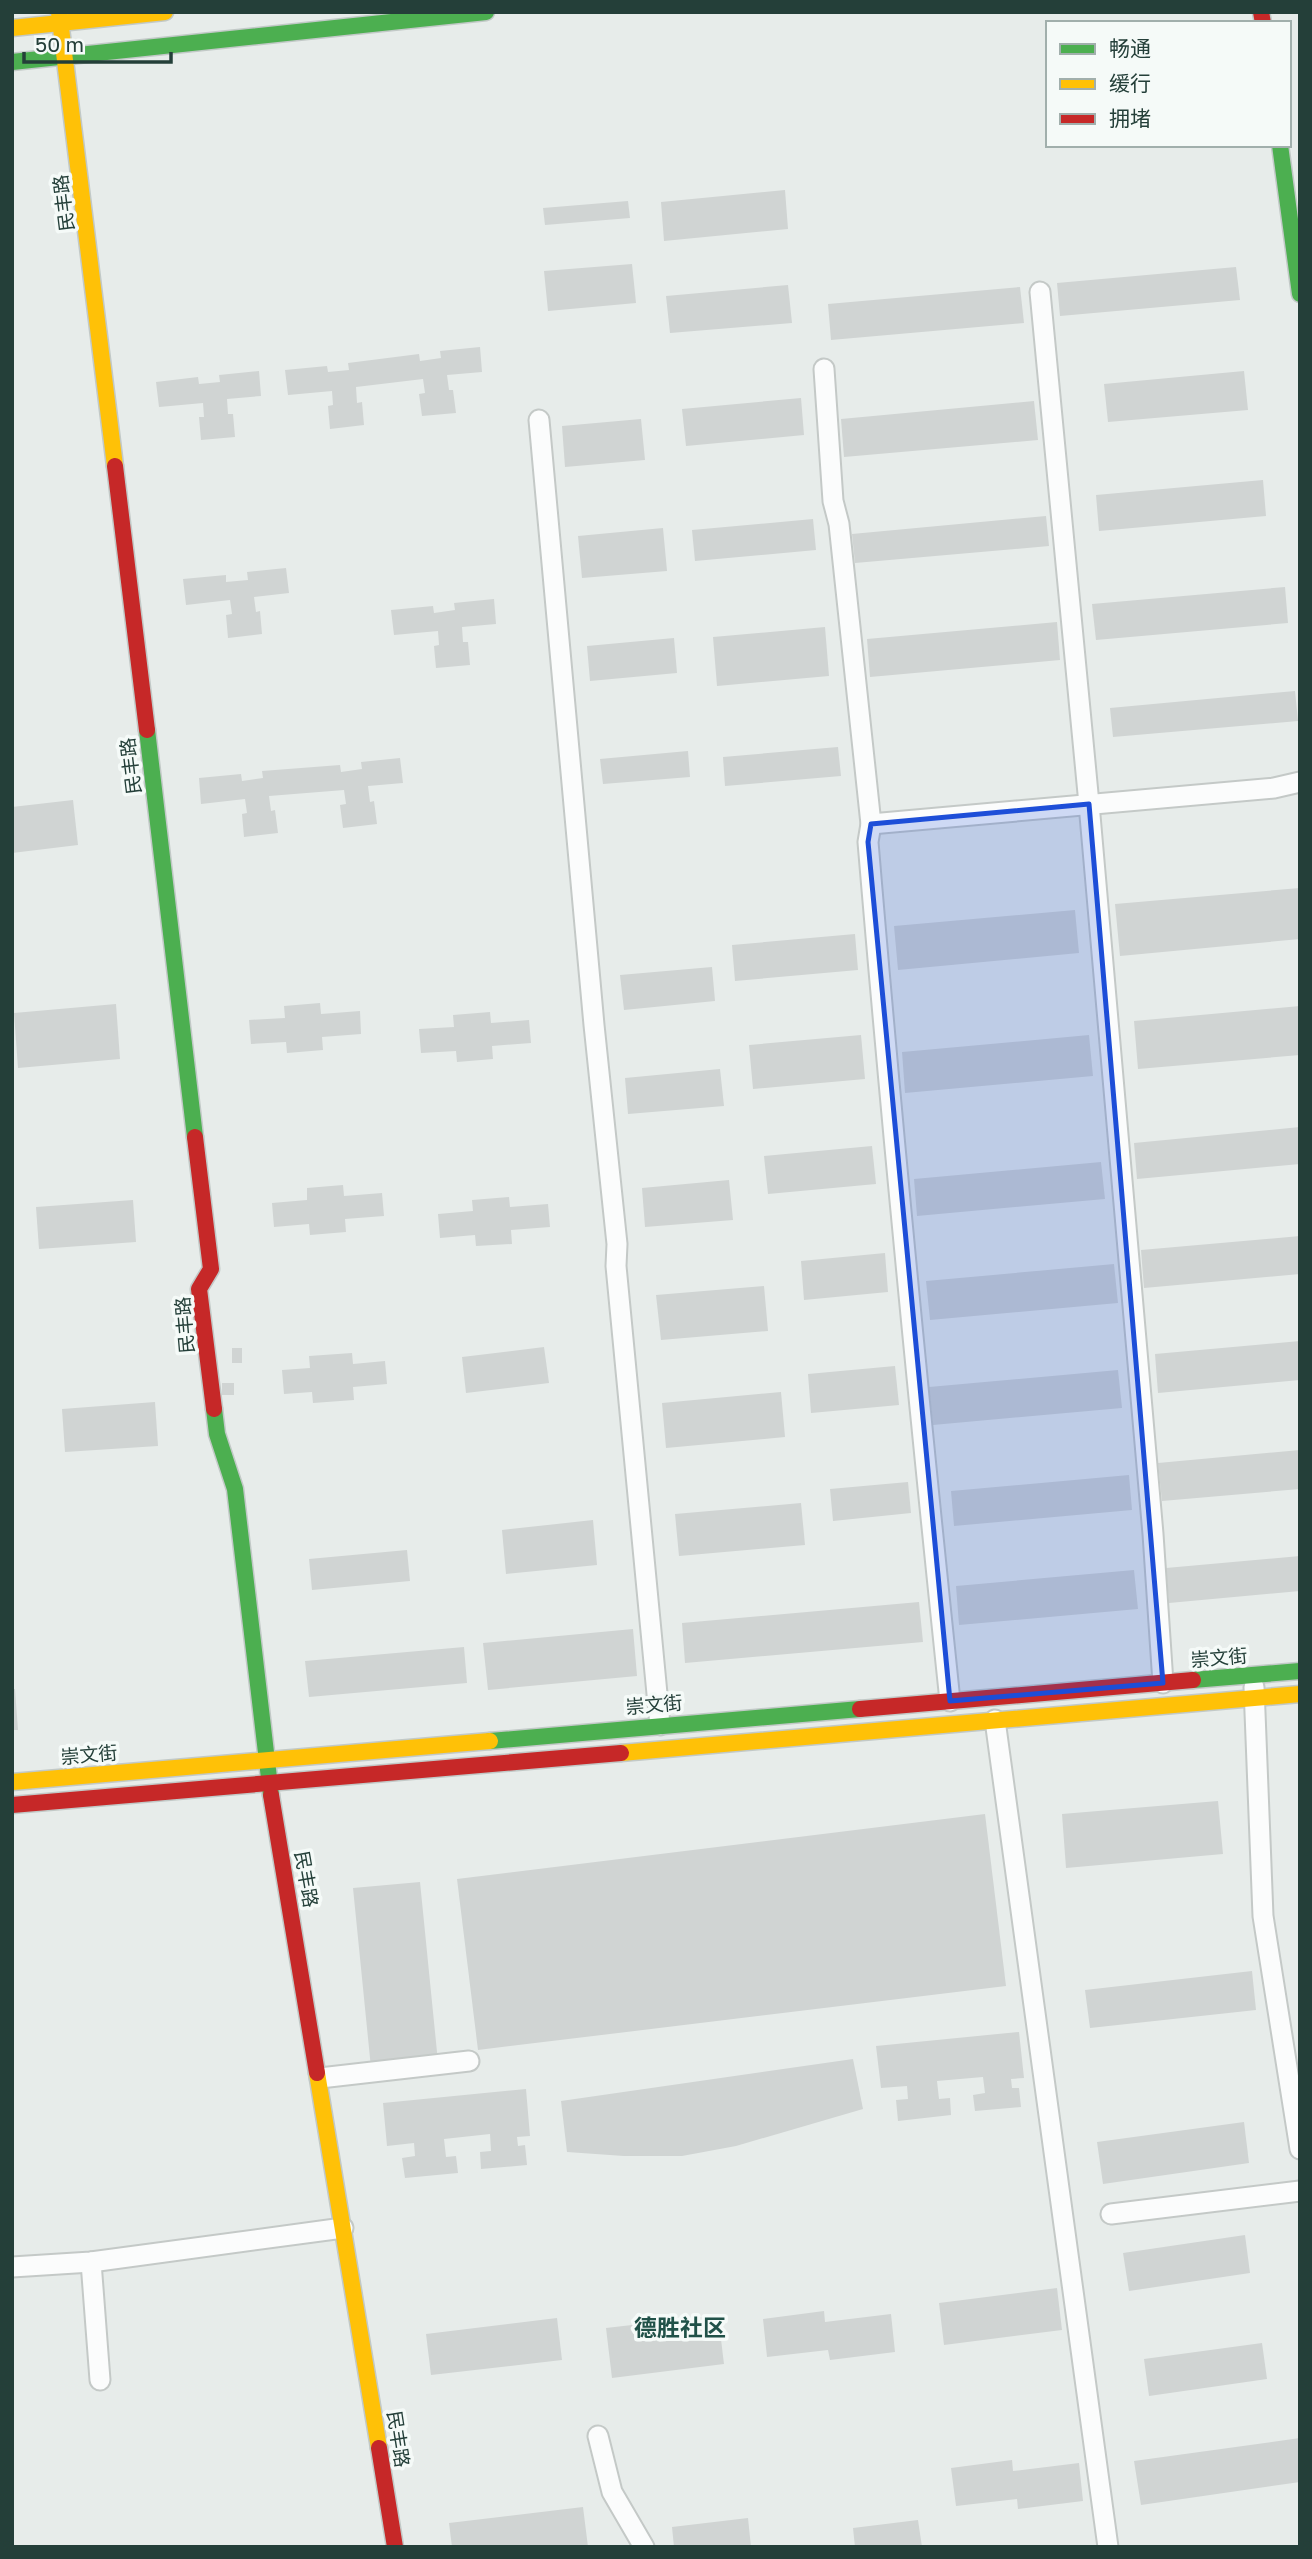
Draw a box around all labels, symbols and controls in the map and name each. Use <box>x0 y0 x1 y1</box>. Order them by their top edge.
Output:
scale bar <box>24 21 172 65</box>
legend <box>1046 21 1291 147</box>
text: 50 m <box>35 31 84 57</box>
text: 畅通 <box>1109 35 1151 61</box>
text: 缓行 <box>1109 70 1151 96</box>
text: 拥堵 <box>1109 105 1151 131</box>
street label: 民丰路 <box>48 173 78 233</box>
street label: 民丰路 <box>115 736 145 796</box>
street label: 民丰路 <box>170 1296 198 1354</box>
street label: 崇文街 <box>1190 1643 1248 1671</box>
street label: 崇文街 <box>625 1690 683 1718</box>
street label: 崇文街 <box>60 1740 118 1768</box>
street label: 民丰路 <box>291 1849 323 1909</box>
district label: 德胜社区 <box>634 2313 726 2341</box>
street label: 民丰路 <box>383 2409 415 2469</box>

